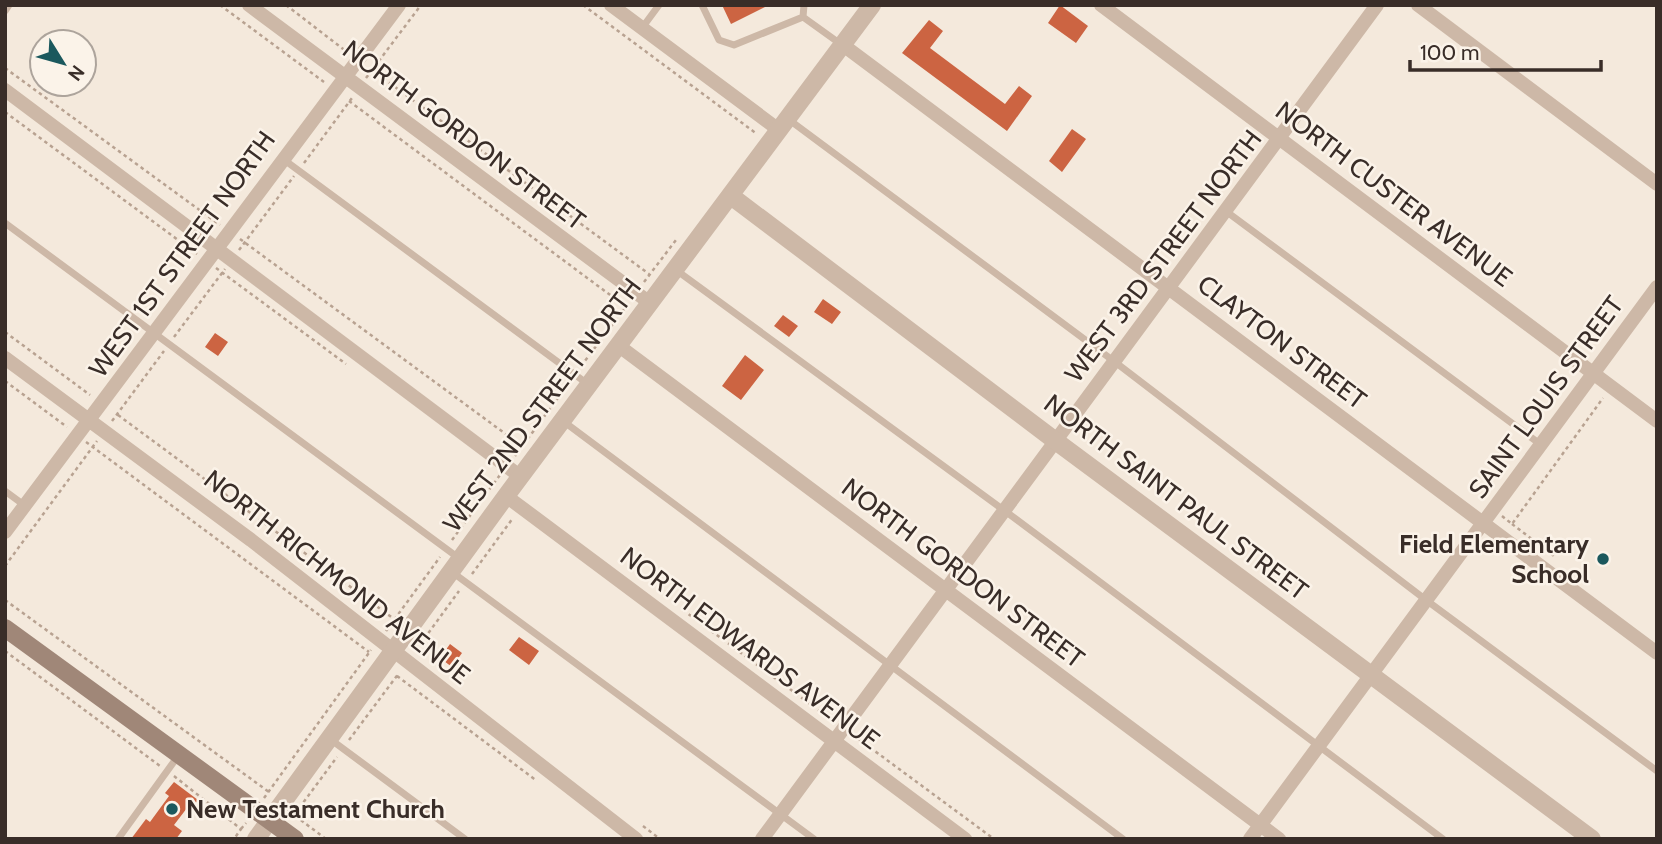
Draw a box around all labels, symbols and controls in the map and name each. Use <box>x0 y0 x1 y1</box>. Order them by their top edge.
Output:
north arrow <box>28 28 98 98</box>
scale bar <box>1410 28 1601 72</box>
street label: NORTH GORDON STREET <box>336 33 592 237</box>
text: 100 m <box>1420 40 1479 65</box>
text: N <box>63 61 89 85</box>
street label: NORTH CUSTER AVENUE <box>1269 95 1519 293</box>
street label: WEST 3RD STREET NORTH <box>1058 124 1268 388</box>
street label: WEST 1ST STREET NORTH <box>82 125 282 383</box>
street label: CLAYTON STREET <box>1191 268 1373 416</box>
street label: WEST 2ND STREET NORTH <box>436 272 648 538</box>
street label: SAINT LOUIS STREET <box>1462 290 1630 504</box>
street label: NORTH SAINT PAUL STREET <box>1038 387 1314 607</box>
street label: NORTH RICHMOND AVENUE <box>198 463 476 691</box>
street label: NORTH GORDON STREET <box>835 471 1091 675</box>
place label: Field Elementary School <box>1399 528 1589 590</box>
street label: NORTH EDWARDS AVENUE <box>614 540 886 756</box>
marker: Field Elementary School <box>1595 551 1611 567</box>
place label: New Testament Church <box>186 793 445 825</box>
marker: New Testament Church <box>164 801 180 817</box>

